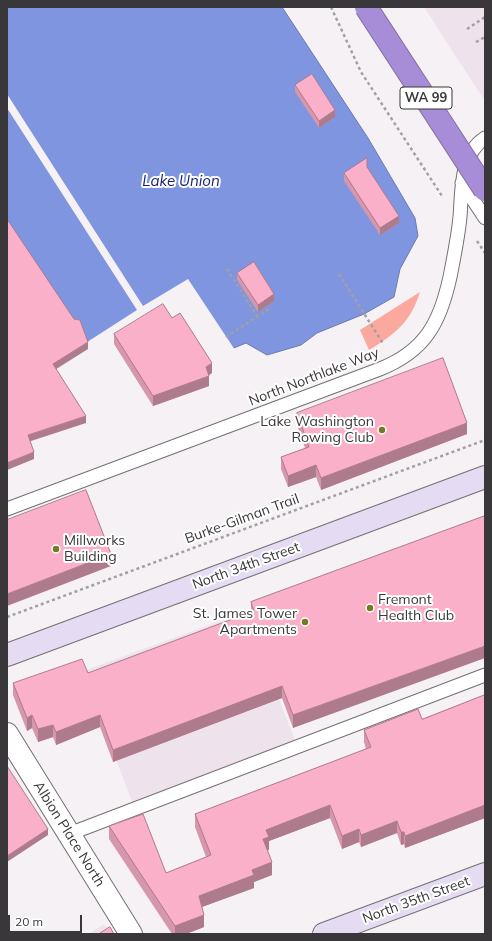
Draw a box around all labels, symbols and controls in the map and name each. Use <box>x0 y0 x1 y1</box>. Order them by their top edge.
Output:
road number: WA 99 <box>400 87 452 109</box>
water label: Lake Union <box>142 172 220 190</box>
street label: North Northlake Way <box>246 344 382 410</box>
place label: Lake Washington Rowing Club <box>260 414 374 446</box>
marker: Lake Washington Rowing Club <box>377 425 387 435</box>
street label: Burke-Gilman Trail <box>183 491 301 547</box>
place label: Millworks Building <box>64 533 125 566</box>
street label: North 34th Street <box>190 539 302 593</box>
marker: Millworks Building <box>51 544 61 554</box>
place label: Fremont Health Club <box>378 592 454 624</box>
marker: Fremont Health Club <box>365 603 375 613</box>
place label: St. James Tower Apartments <box>193 606 297 638</box>
marker: St. James Tower Apartments <box>300 617 310 627</box>
street label: Albion Place North <box>30 778 108 890</box>
street label: North 35th Street <box>360 873 472 927</box>
scale bar <box>10 907 84 933</box>
text: 20 m <box>15 914 43 929</box>

